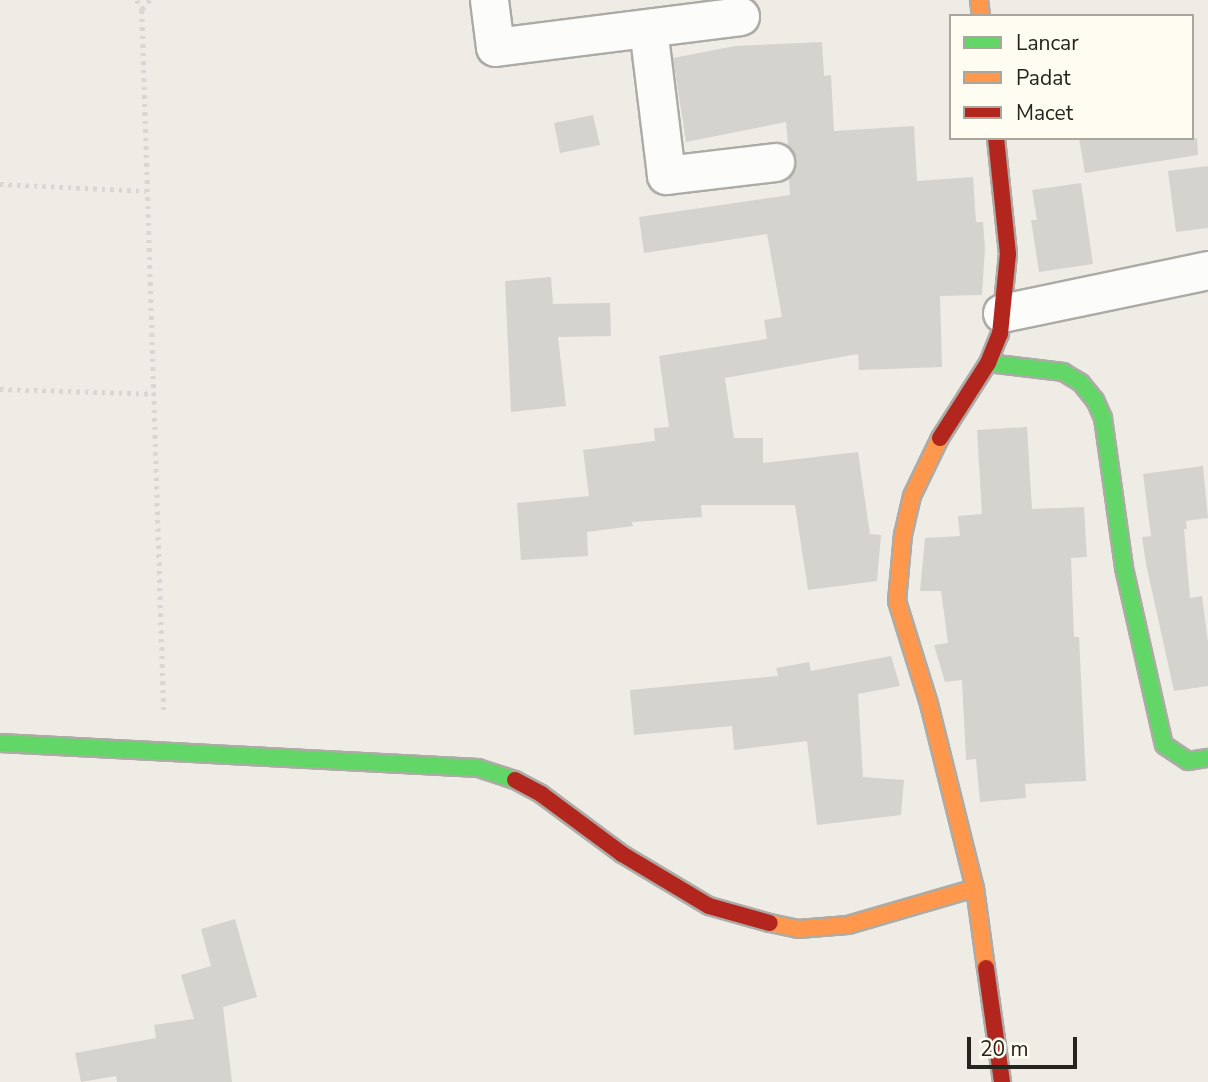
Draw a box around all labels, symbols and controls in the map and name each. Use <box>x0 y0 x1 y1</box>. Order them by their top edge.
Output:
legend <box>949 14 1194 140</box>
text: Lancar <box>1016 29 1079 57</box>
text: Padat <box>1016 64 1071 92</box>
text: Macet <box>1016 99 1073 127</box>
scale bar <box>970 1023 1080 1066</box>
text: 20 m <box>980 1035 1029 1063</box>

